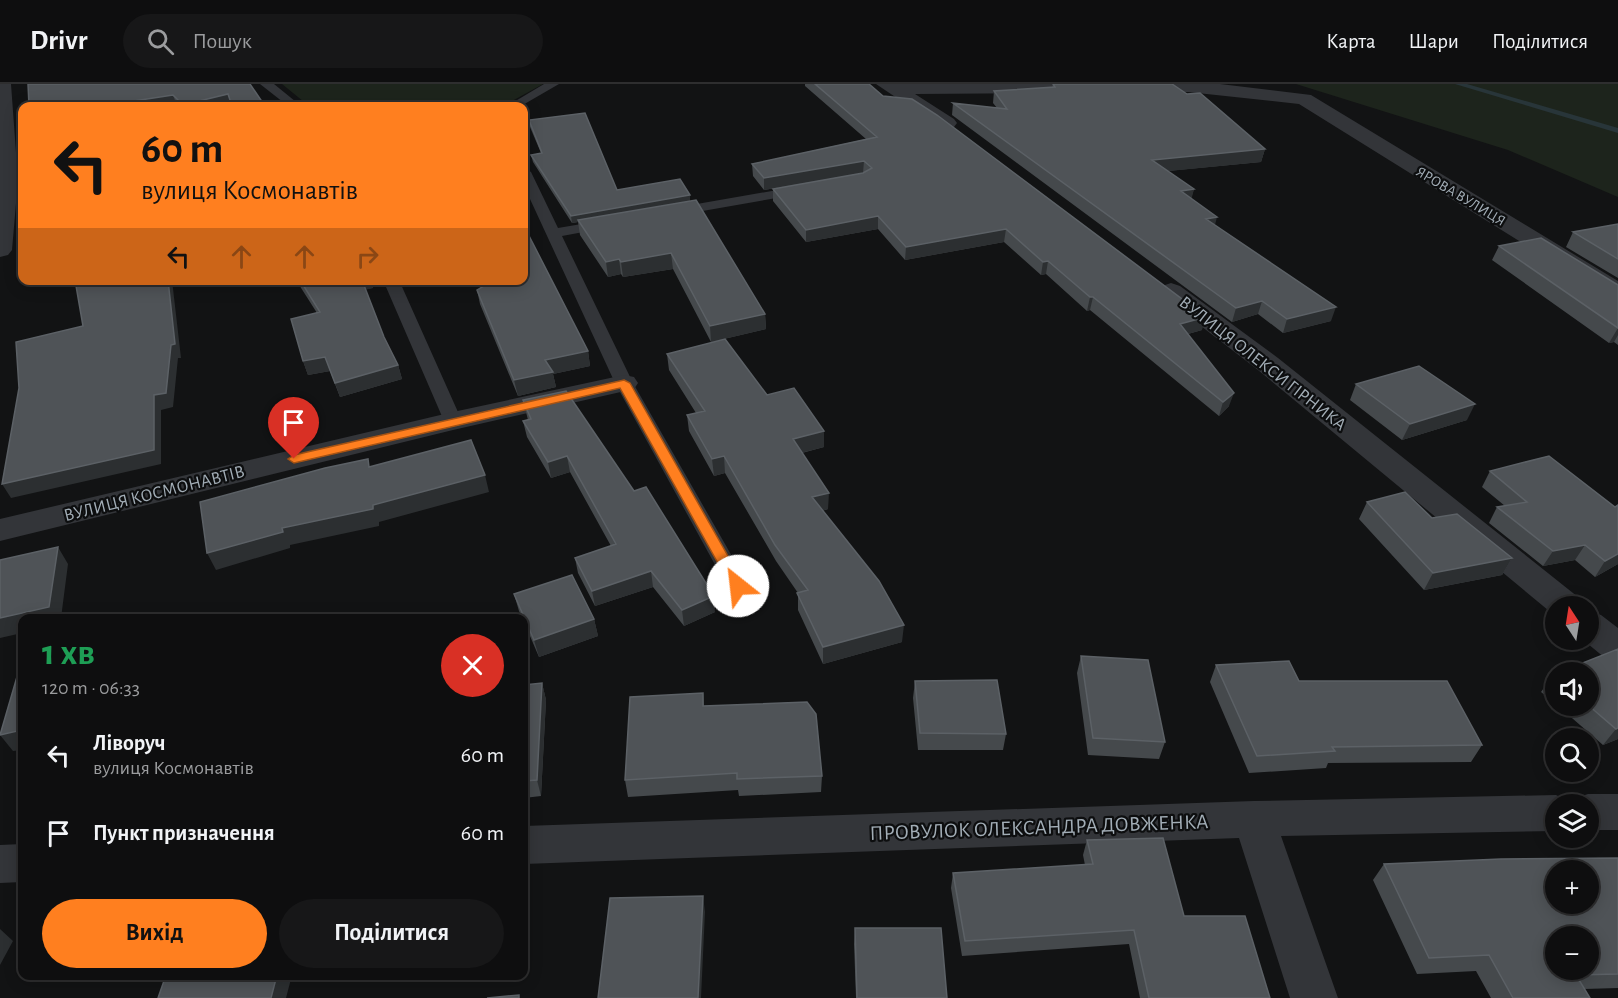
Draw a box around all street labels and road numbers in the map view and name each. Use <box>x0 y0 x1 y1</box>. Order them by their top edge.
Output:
street label: ЯРОВА ВУЛИЦЯ <box>1413 164 1508 229</box>
street label: ВУЛИЦЯ ОЛЕКСИ ГІРНИКА <box>1176 293 1350 435</box>
street label: ВУЛИЦЯ КОСМОНАВТІВ <box>62 463 246 525</box>
street label: ПРОВУЛОК ОЛЕКСАНДРА ДОВЖЕНКА <box>869 811 1209 844</box>

